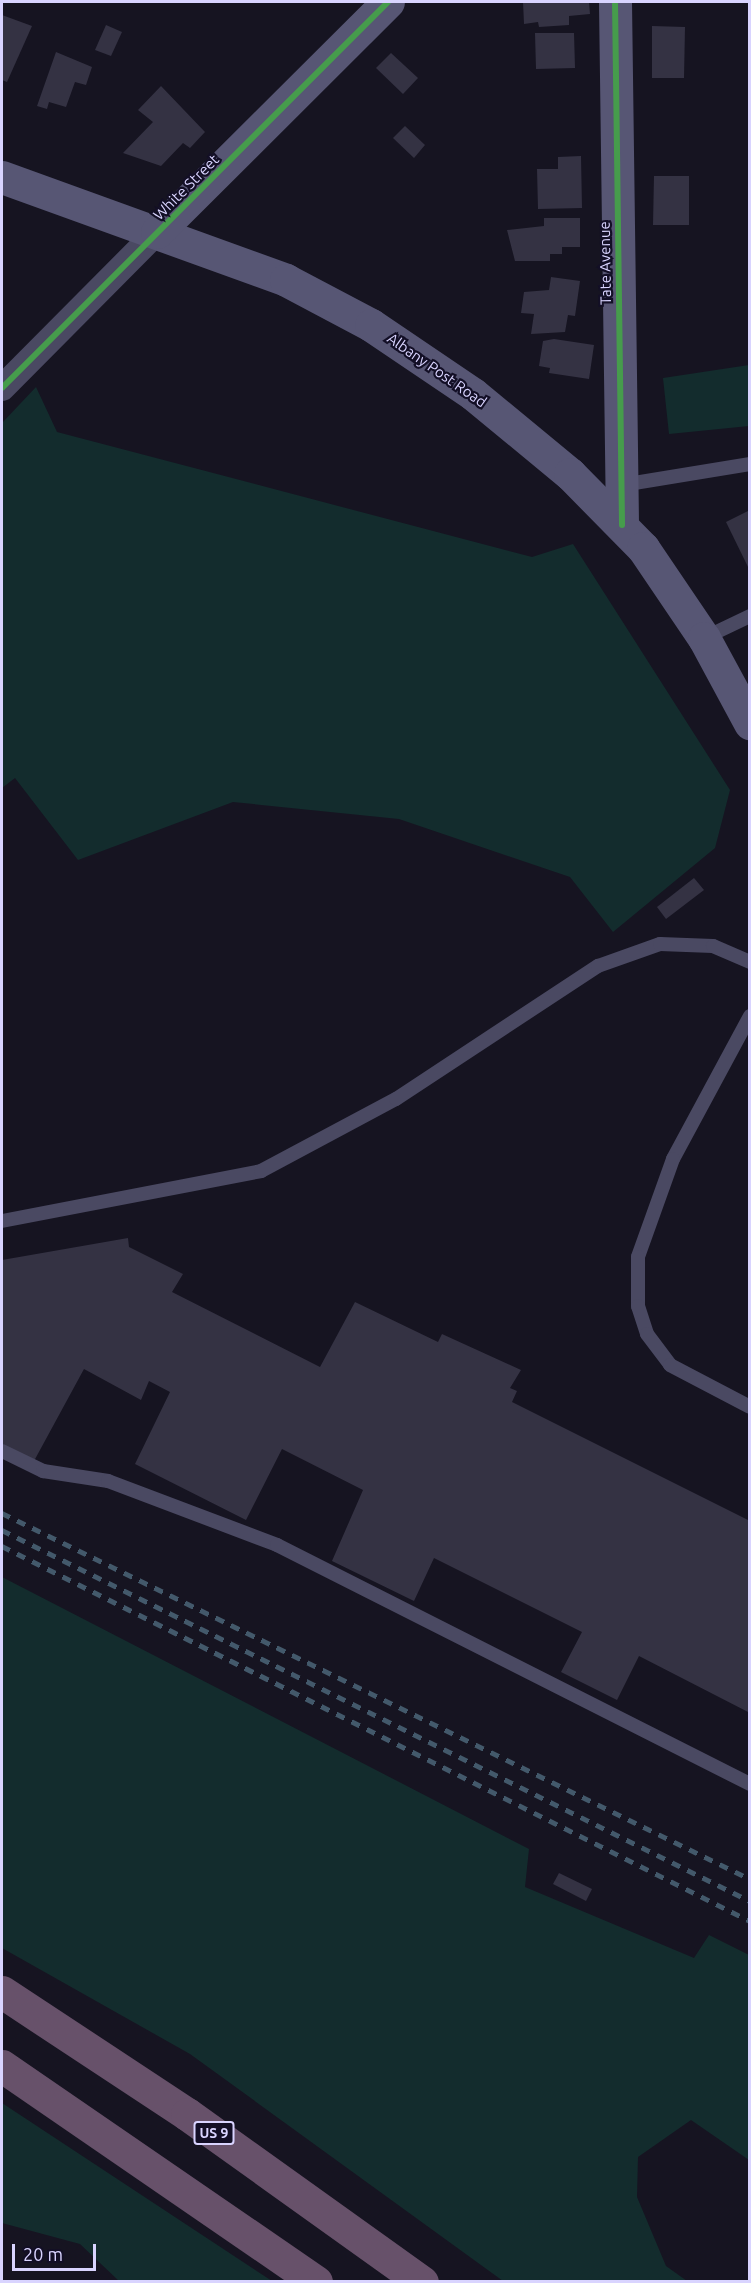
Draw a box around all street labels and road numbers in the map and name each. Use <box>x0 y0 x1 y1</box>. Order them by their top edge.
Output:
street label: White Street <box>149 150 223 224</box>
street label: Tate Avenue <box>595 221 615 305</box>
street label: Albany Post Road <box>384 329 490 411</box>
road number: US 9 <box>193 2122 235 2144</box>

